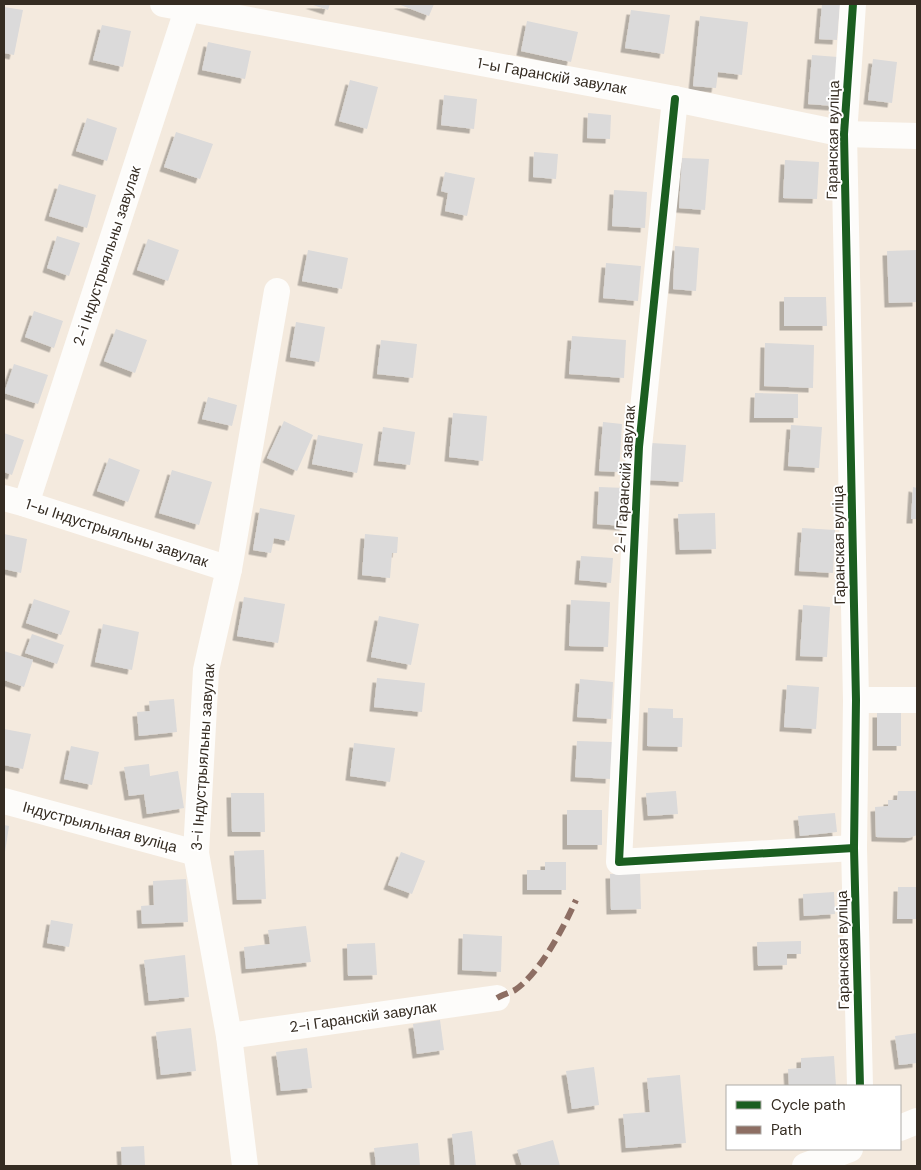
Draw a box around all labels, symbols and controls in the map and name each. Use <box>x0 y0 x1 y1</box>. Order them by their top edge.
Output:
street label: 1-ы Гаранскій завулак <box>476 53 629 99</box>
street label: Гаранская вуліца <box>822 80 844 200</box>
street label: 2-і Індустрыяльны завулак <box>69 163 146 348</box>
street label: 2-і Гаранскій завулак <box>610 404 640 554</box>
street label: Гаранская вуліца <box>828 485 850 605</box>
street label: 1-ы Індустрыяльны завулак <box>23 494 211 572</box>
street label: 3-і Індустрыяльны завулак <box>186 662 220 851</box>
street label: Індустрыяльная вуліца <box>20 797 180 857</box>
street label: Гаранская вуліца <box>832 890 854 1010</box>
street label: 2-і Гаранскій завулак <box>288 997 438 1037</box>
legend <box>726 1085 901 1150</box>
text: Cycle path <box>771 1095 846 1115</box>
text: Path <box>771 1120 802 1140</box>

